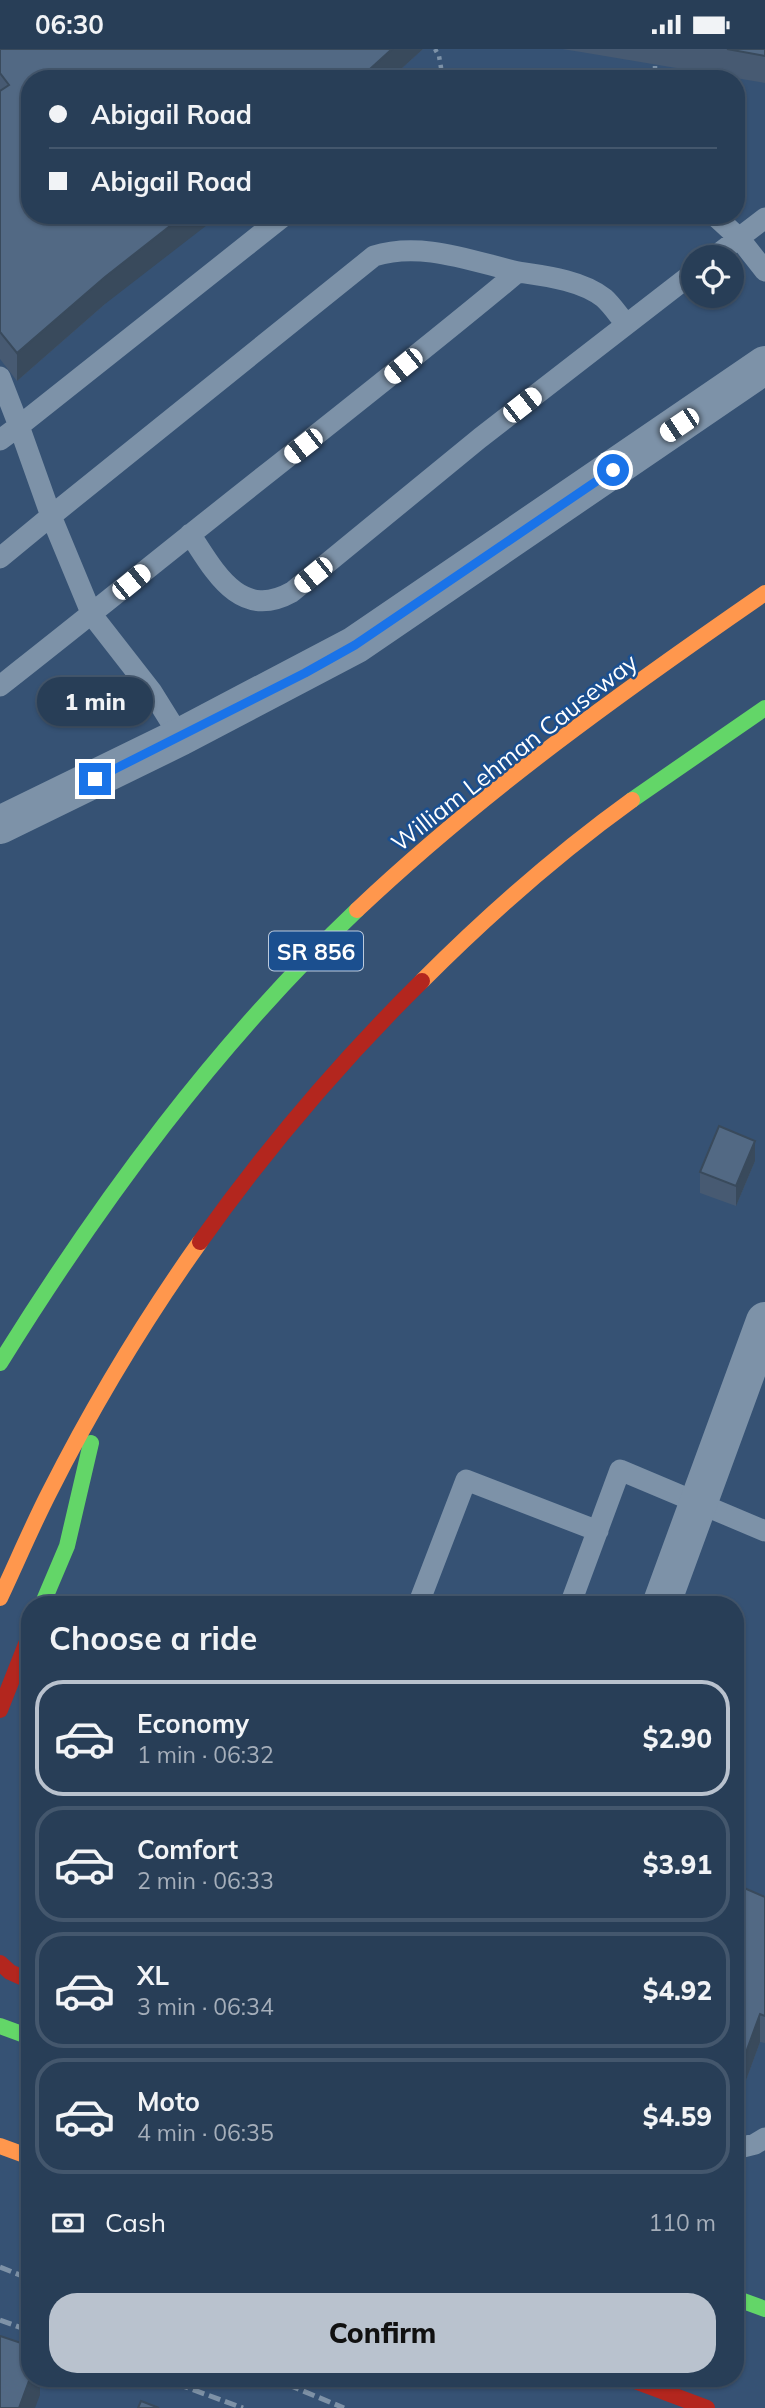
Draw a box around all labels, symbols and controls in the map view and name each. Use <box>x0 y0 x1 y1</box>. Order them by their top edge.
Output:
text: 06:30 <box>35 8 104 41</box>
text: Abigail Road <box>91 98 252 131</box>
text: Abigail Road <box>91 165 252 198</box>
map controls <box>681 245 744 308</box>
button: locate <box>681 245 744 308</box>
car <box>381 345 426 387</box>
car <box>499 384 546 426</box>
car <box>656 405 703 445</box>
car <box>280 425 327 467</box>
route start <box>597 454 629 486</box>
car <box>291 554 336 596</box>
car <box>109 561 154 603</box>
street label: William Lehman Causeway <box>385 646 643 857</box>
callout: 1 min <box>37 677 153 727</box>
text: 1 min <box>64 687 126 716</box>
route end <box>79 763 111 795</box>
road number: SR 856 <box>269 931 363 971</box>
text: Choose a ride <box>49 1618 257 1658</box>
icon: car <box>53 1707 116 1770</box>
text: Economy <box>137 1707 249 1740</box>
text: $2.90 <box>643 1722 712 1755</box>
text: 1 min · 06:32 <box>137 1740 274 1769</box>
icon: car <box>53 1833 116 1896</box>
text: Comfort <box>137 1833 238 1866</box>
text: $3.91 <box>643 1848 712 1881</box>
text: 2 min · 06:33 <box>137 1866 274 1895</box>
icon: car <box>53 1959 116 2022</box>
text: XL <box>137 1959 169 1992</box>
text: $4.92 <box>643 1974 712 2007</box>
text: 3 min · 06:34 <box>137 1992 274 2021</box>
icon: car <box>53 2085 116 2148</box>
text: Moto <box>137 2085 200 2118</box>
text: $4.59 <box>643 2100 712 2133</box>
text: 4 min · 06:35 <box>137 2118 274 2147</box>
icon: cash <box>49 2204 87 2242</box>
text: Cash <box>105 2206 166 2239</box>
text: 110 m <box>648 2208 716 2237</box>
button: Confirm <box>49 2293 716 2373</box>

